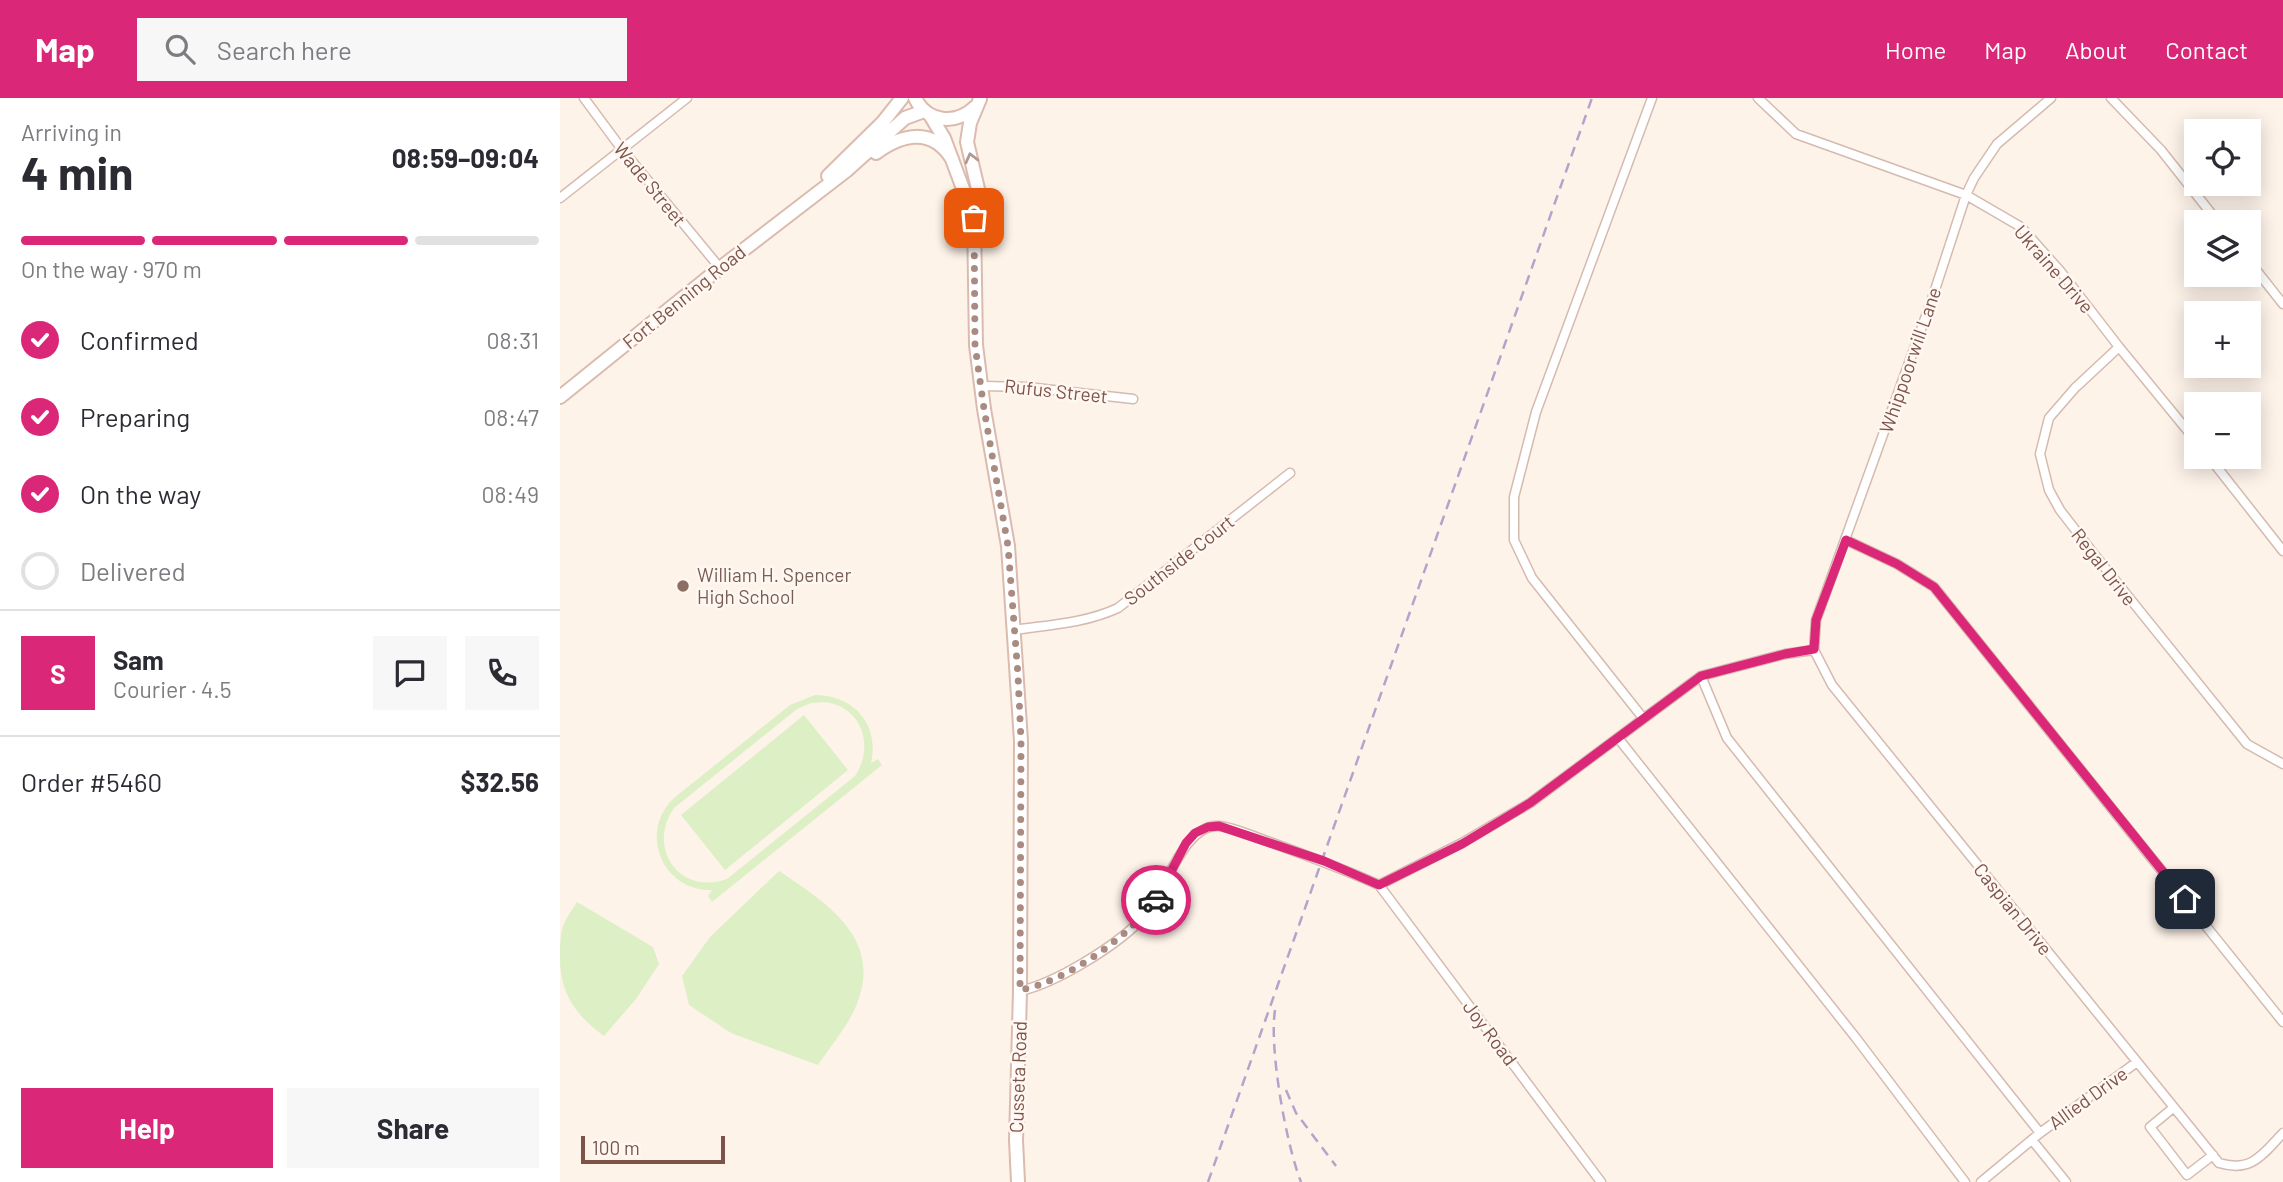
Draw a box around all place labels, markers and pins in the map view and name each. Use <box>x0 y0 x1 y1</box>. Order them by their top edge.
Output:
pin <box>944 188 1004 248</box>
place label: William H. Spencer High School <box>697 563 851 608</box>
marker: William H. Spencer High School <box>675 578 691 594</box>
pin <box>2155 869 2215 929</box>

